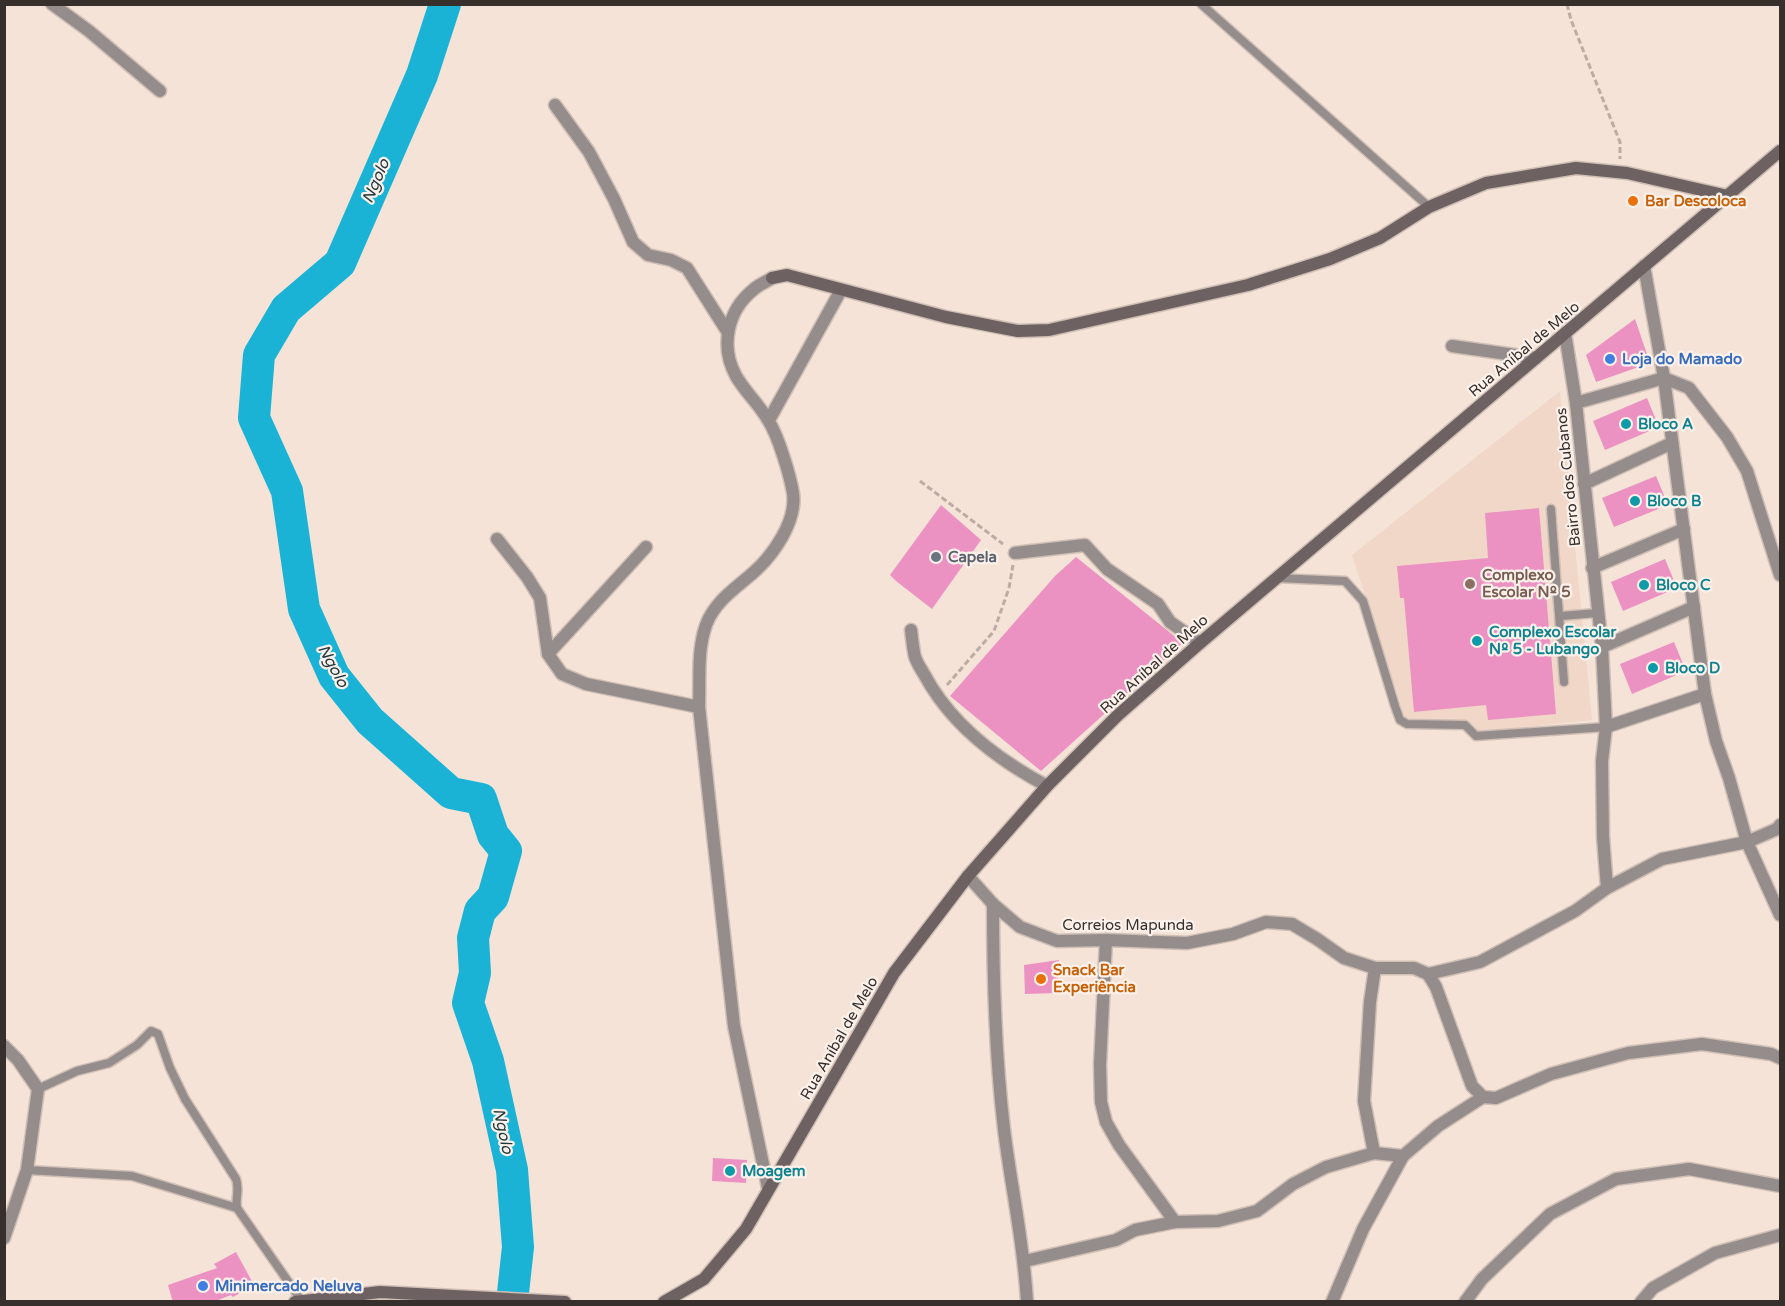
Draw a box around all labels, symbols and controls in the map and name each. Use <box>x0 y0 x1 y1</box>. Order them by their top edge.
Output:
water label: Ngolo <box>358 155 395 206</box>
place label: Bar Descoloca <box>1645 192 1746 210</box>
marker: Bar Descoloca <box>1626 194 1640 208</box>
street label: Rua Aníbal de Melo <box>1465 297 1583 401</box>
place label: Loja do Mamado <box>1622 350 1742 369</box>
marker: Loja do Mamado <box>1603 352 1617 366</box>
street label: Bairro dos Cubanos <box>1552 407 1584 547</box>
place label: Bloco A <box>1638 415 1693 433</box>
marker: Bloco A <box>1619 417 1633 431</box>
place label: Bloco B <box>1647 492 1702 510</box>
marker: Bloco B <box>1628 494 1642 508</box>
place label: Capela <box>948 548 997 567</box>
marker: Capela <box>929 550 943 564</box>
place label: Complexo Escolar Nº 5 <box>1482 566 1571 601</box>
place label: Bloco C <box>1656 576 1711 594</box>
marker: Complexo Escolar Nº 5 <box>1463 577 1477 591</box>
marker: Bloco C <box>1637 578 1651 592</box>
street label: Rua Aníbal de Melo <box>1096 611 1212 717</box>
place label: Complexo Escolar Nº 5 - Lubango <box>1489 623 1617 659</box>
marker: Complexo Escolar Nº 5 - Lubango <box>1470 634 1484 648</box>
water label: Ngolo <box>313 641 354 692</box>
place label: Bloco D <box>1665 659 1720 677</box>
marker: Bloco D <box>1646 661 1660 675</box>
street label: Correios Mapunda <box>1062 916 1194 934</box>
place label: Snack Bar Experiência <box>1053 961 1136 997</box>
marker: Snack Bar Experiência <box>1034 972 1048 986</box>
street label: Rua Aníbal de Melo <box>796 973 882 1103</box>
water label: Ngolo <box>488 1106 518 1157</box>
place label: Moagem <box>742 1162 806 1181</box>
marker: Moagem <box>723 1164 737 1178</box>
place label: Minimercado Neluva <box>215 1277 362 1295</box>
marker: Minimercado Neluva <box>196 1279 210 1293</box>

